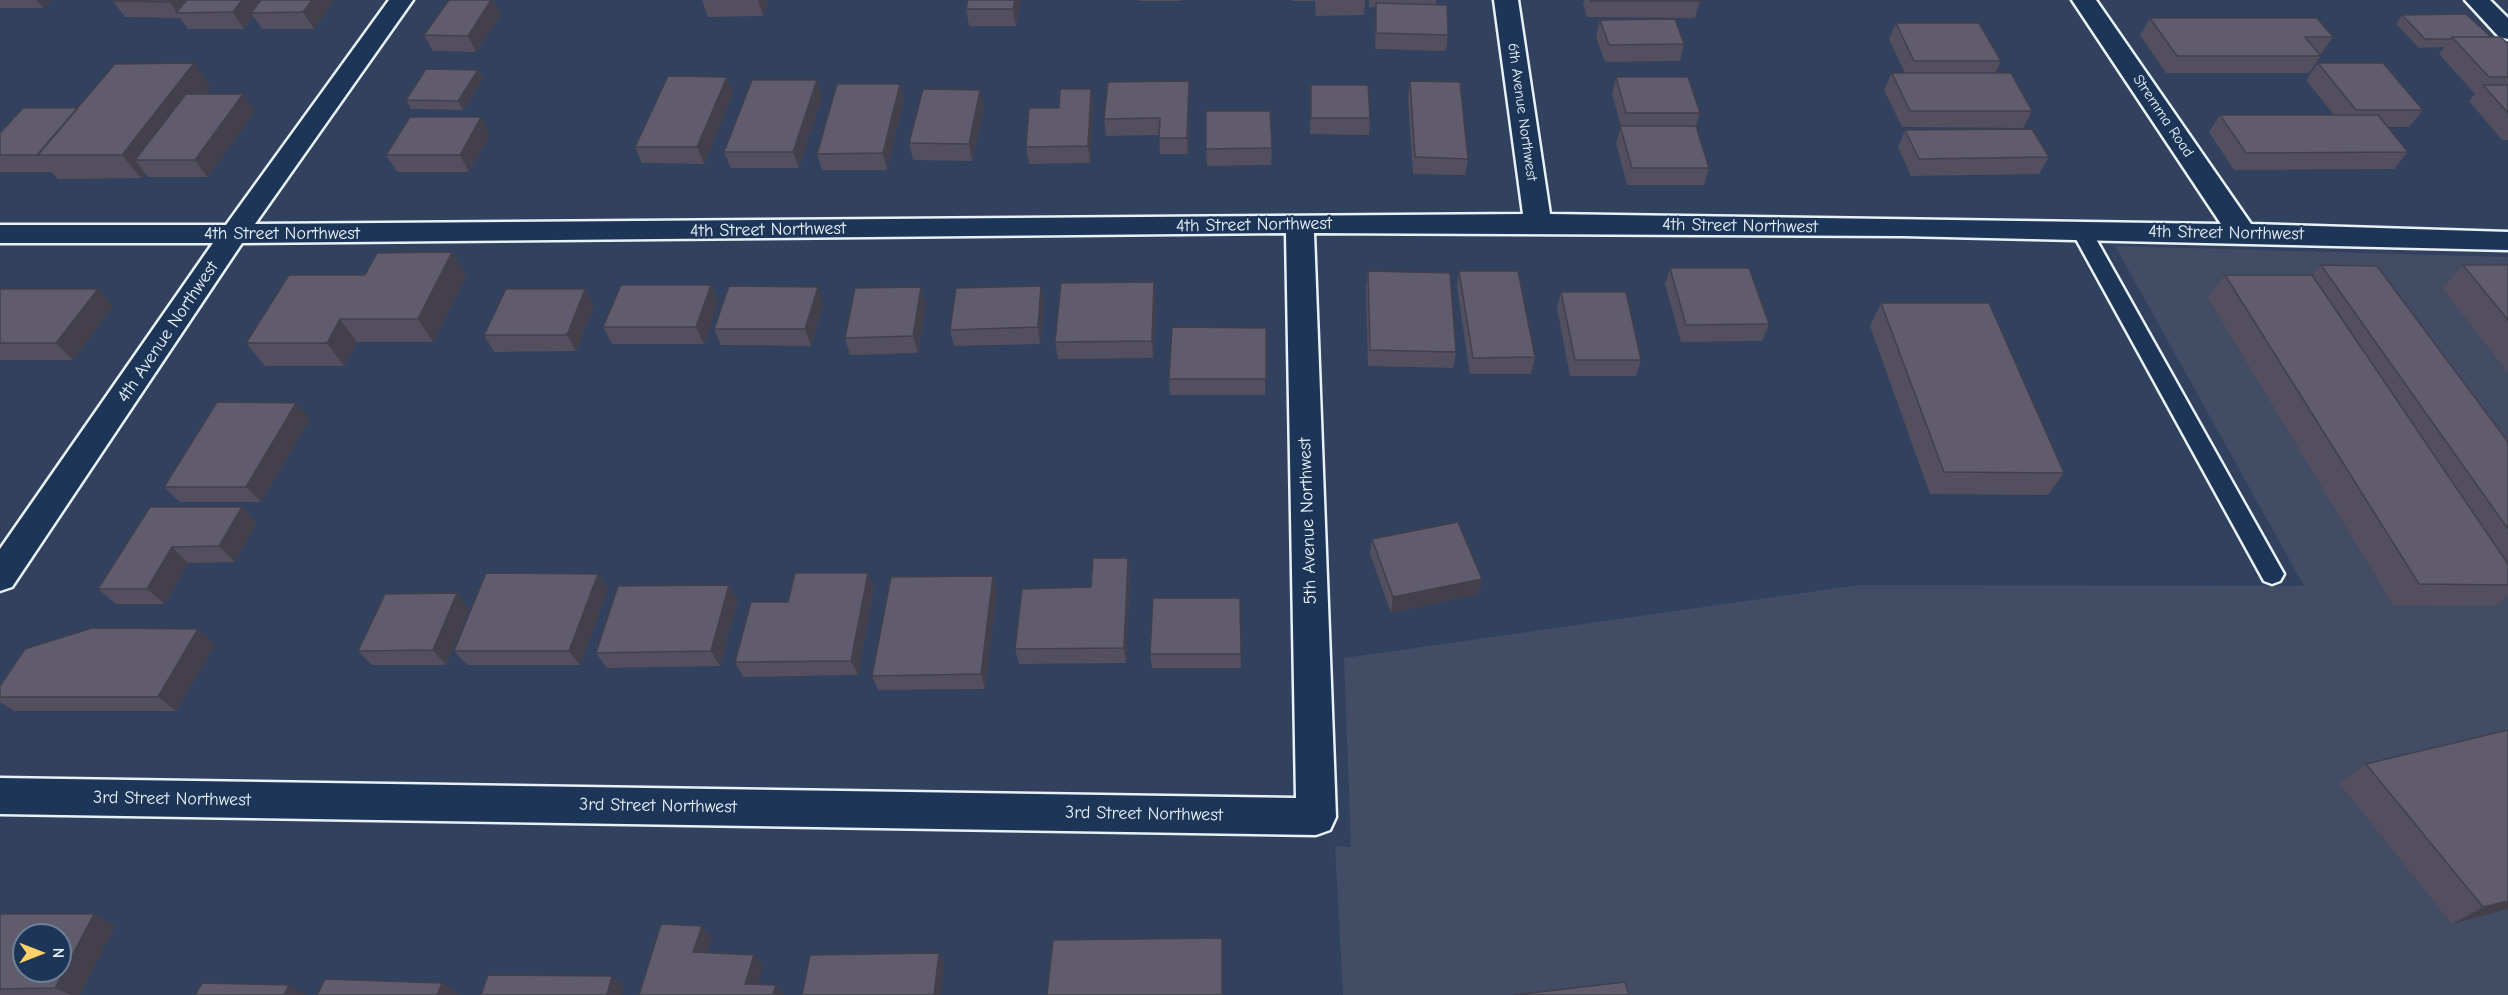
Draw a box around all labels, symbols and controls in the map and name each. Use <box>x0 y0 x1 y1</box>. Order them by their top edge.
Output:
street label: 6th Avenue Northwest <box>1503 42 1541 182</box>
street label: Stremma Road <box>2129 71 2197 161</box>
street label: 4th Street Northwest <box>1176 213 1332 237</box>
street label: 4th Street Northwest <box>1662 214 1818 238</box>
street label: 4th Street Northwest <box>690 218 846 242</box>
street label: 4th Street Northwest <box>2148 221 2304 245</box>
street label: 4th Street Northwest <box>204 223 360 245</box>
street label: 4th Avenue Northwest <box>113 257 223 407</box>
street label: 5th Avenue Northwest <box>1294 437 1322 605</box>
street label: 3rd Street Northwest <box>93 787 251 811</box>
street label: 3rd Street Northwest <box>579 794 737 818</box>
street label: 3rd Street Northwest <box>1065 802 1223 826</box>
north arrow <box>12 923 72 983</box>
text: N <box>49 948 67 958</box>

